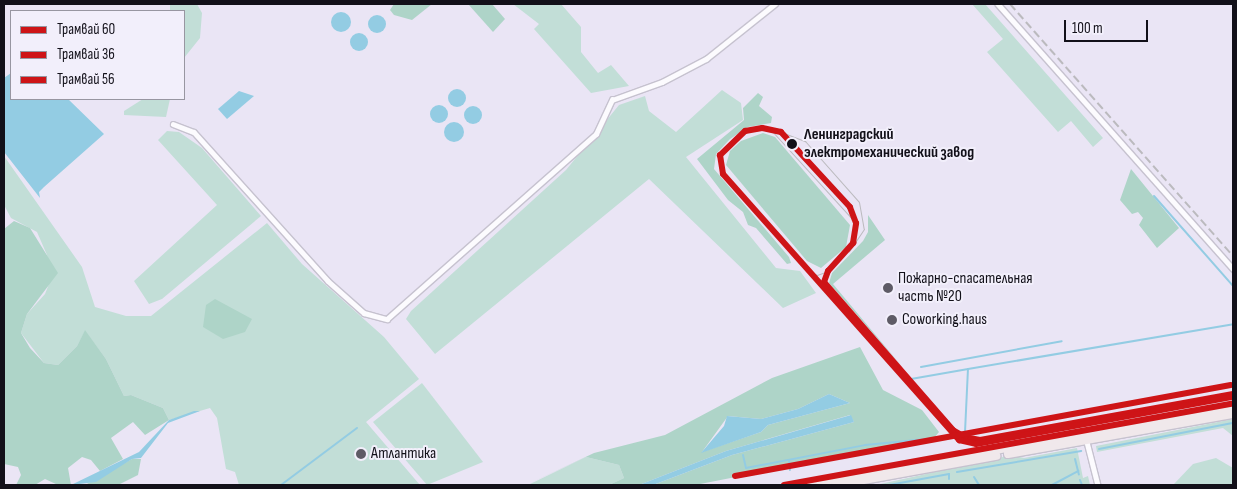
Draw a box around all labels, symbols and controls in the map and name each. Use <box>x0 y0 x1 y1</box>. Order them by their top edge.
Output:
legend <box>10 10 185 100</box>
scale bar <box>1067 10 1151 42</box>
text: 100 m <box>1072 19 1103 38</box>
text: Трамвай 60 <box>57 20 115 39</box>
text: Трамвай 36 <box>57 45 115 64</box>
text: Трамвай 56 <box>57 70 115 89</box>
place label: Ленинградский электромеханический завод <box>804 125 974 163</box>
marker: Ленинградский электромеханический завод <box>783 135 801 153</box>
place label: Пожарно-спасательная часть №20 <box>898 269 1033 307</box>
marker: Пожарно-спасательная часть №20 <box>882 282 894 294</box>
place label: Coworking.haus <box>902 310 987 330</box>
marker: Coworking.haus <box>886 314 898 326</box>
place label: Атлантика <box>371 444 436 464</box>
marker: Атлантика <box>355 448 367 460</box>

